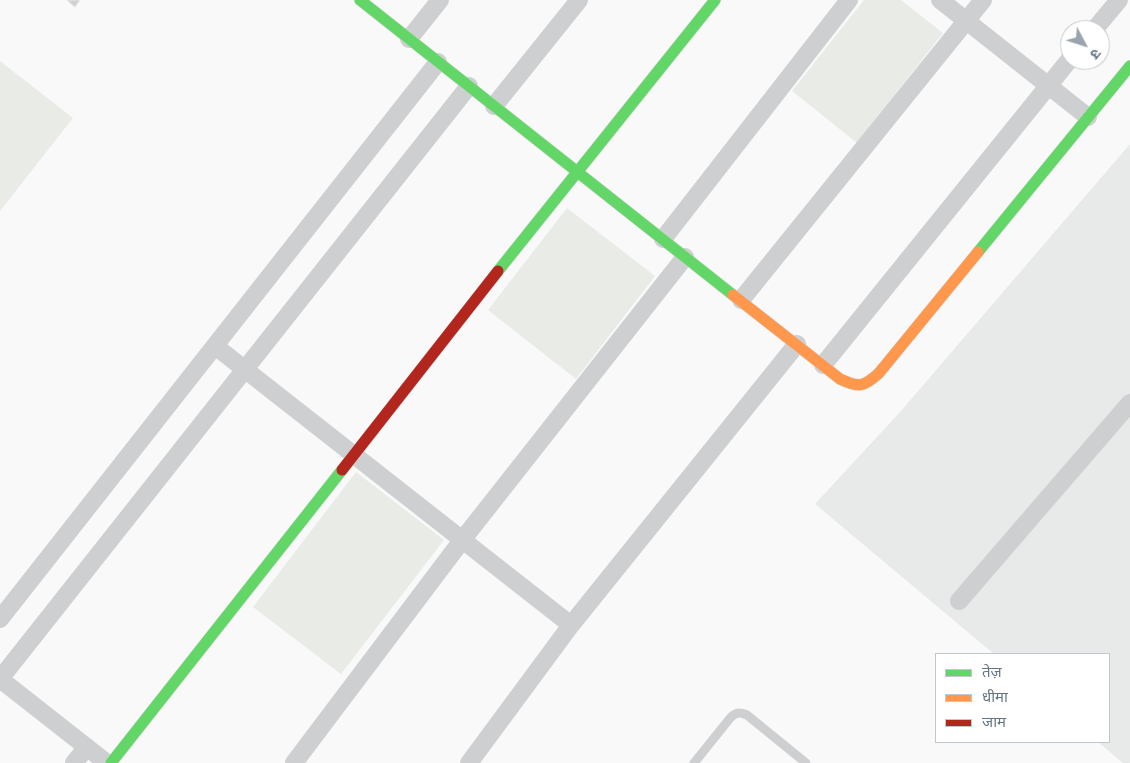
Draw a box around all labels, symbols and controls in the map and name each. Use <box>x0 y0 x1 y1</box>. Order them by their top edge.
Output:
north arrow <box>1060 20 1110 70</box>
text: उ <box>1087 46 1104 62</box>
legend <box>935 653 1110 743</box>
text: तेज़ <box>982 663 1002 680</box>
text: धीमा <box>982 688 1008 705</box>
text: जाम <box>982 713 1006 730</box>

